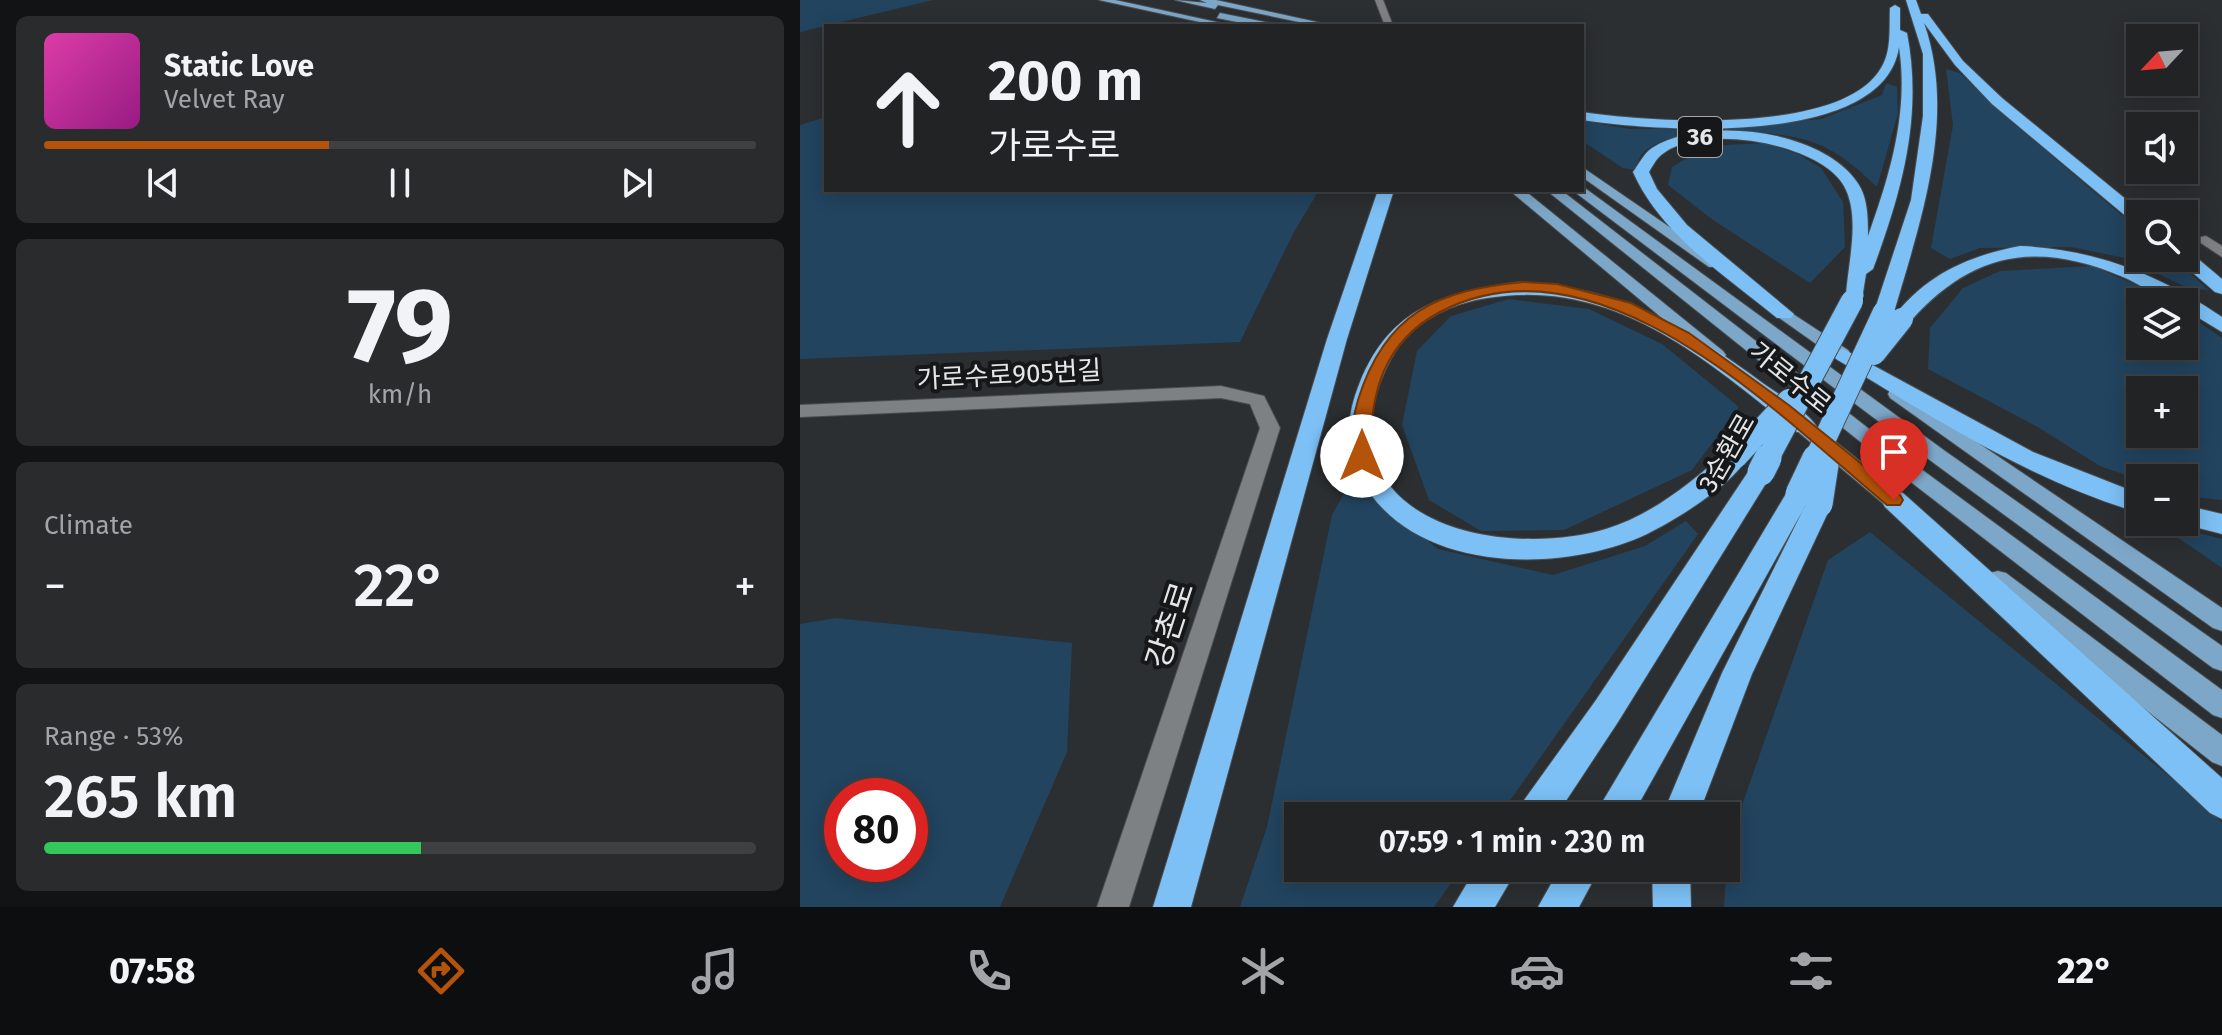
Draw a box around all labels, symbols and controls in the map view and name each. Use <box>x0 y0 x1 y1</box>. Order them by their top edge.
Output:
north arrow <box>2126 24 2198 96</box>
map controls <box>2126 24 2198 536</box>
text: Static Love <box>164 48 314 84</box>
text: 200 m <box>988 48 1143 115</box>
icon: ahead <box>856 56 960 160</box>
text: Velvet Ray <box>164 84 284 115</box>
button: sound <box>2126 112 2198 184</box>
road number: 36 <box>1678 117 1722 157</box>
text: 가로수로 <box>988 124 1120 168</box>
icon: previous <box>141 161 185 205</box>
icon: pause <box>378 161 422 205</box>
icon: next <box>615 161 659 205</box>
button: search <box>2126 200 2198 272</box>
text: 79 <box>347 264 453 389</box>
button: layers <box>2126 288 2198 360</box>
street label: 가로수로 <box>1743 336 1837 420</box>
street label: 가로수로905번길 <box>916 355 1102 395</box>
button: + <box>2126 376 2198 448</box>
text: km/h <box>368 379 432 410</box>
street label: 3순환로 <box>1692 409 1762 497</box>
position arrow <box>1320 414 1404 498</box>
pin <box>1860 418 1928 500</box>
icon: arrive <box>1872 430 1916 474</box>
button: − <box>2126 464 2198 536</box>
text: Climate <box>44 510 133 541</box>
text: 22° <box>354 550 446 622</box>
text: − <box>44 560 66 613</box>
text: + <box>734 560 756 613</box>
street label: 강촌로 <box>1138 577 1202 673</box>
text: Range · 53% <box>44 721 183 752</box>
text: 265 km <box>44 761 237 833</box>
speed limit sign: 80 <box>824 778 928 882</box>
text: 07:59 · 1 min · 230 m <box>1379 824 1645 860</box>
icon: directions <box>413 943 469 999</box>
icon: music <box>687 943 743 999</box>
icon: phone <box>961 943 1017 999</box>
icon: climate <box>1235 943 1291 999</box>
icon: car <box>1509 943 1565 999</box>
icon: filters <box>1783 943 1839 999</box>
text: 07:58 <box>109 949 195 993</box>
text: 22° <box>2057 949 2113 993</box>

